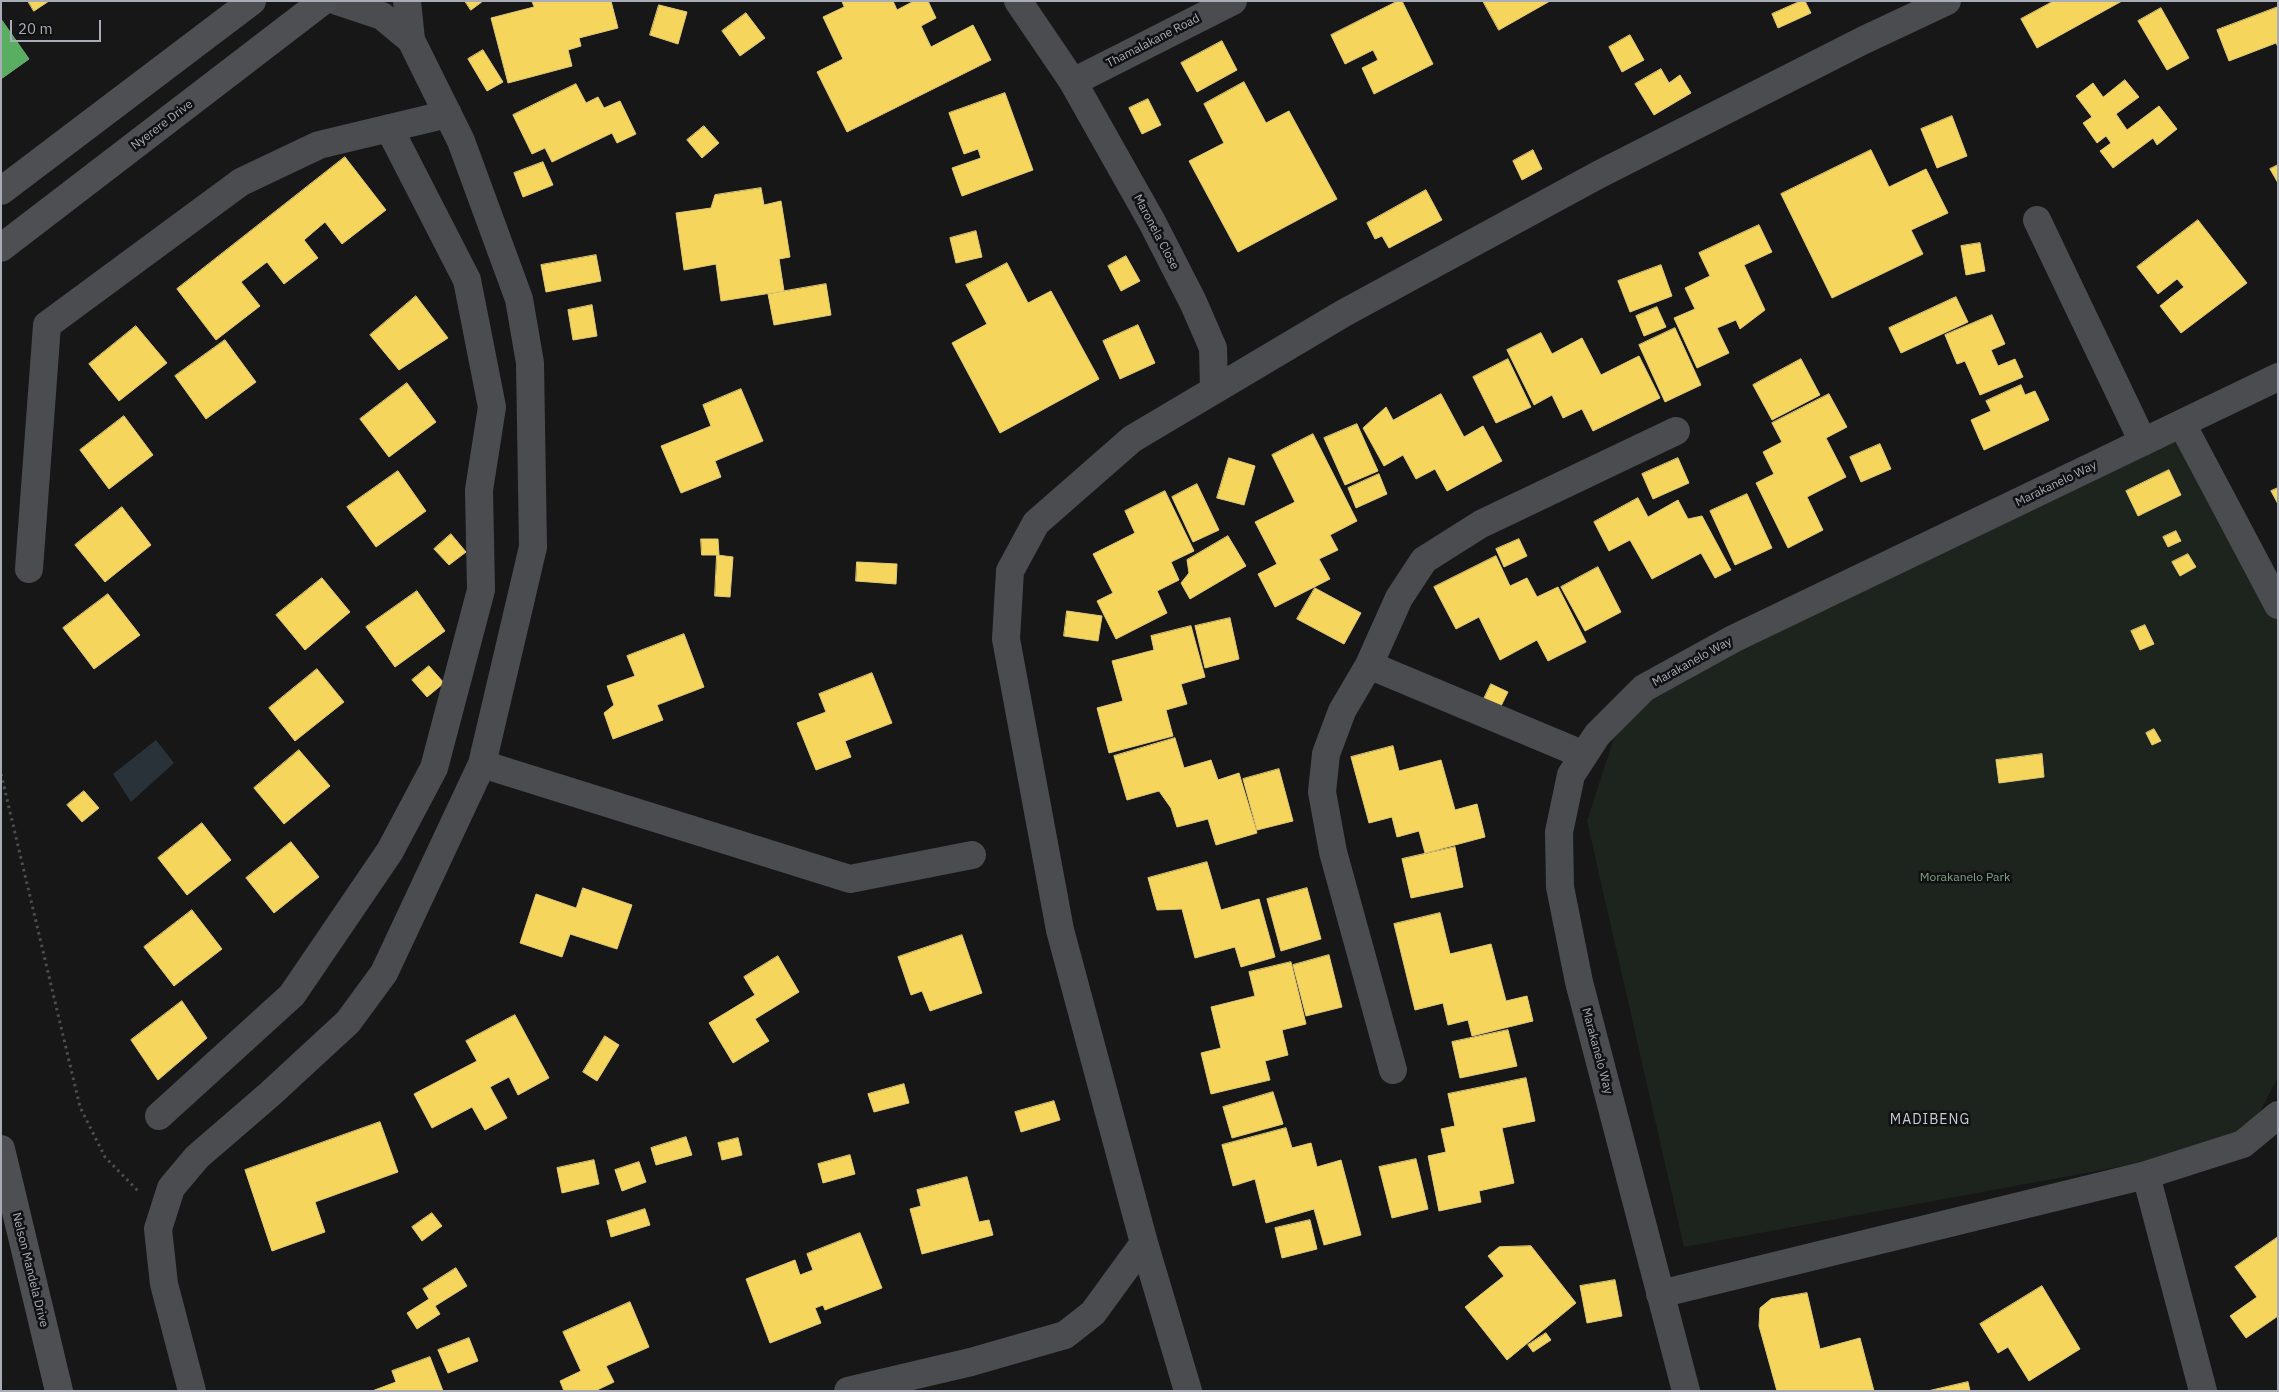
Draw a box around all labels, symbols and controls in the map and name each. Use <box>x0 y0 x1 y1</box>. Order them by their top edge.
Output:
scale bar <box>12 10 104 42</box>
street label: Thamalakane Road <box>1104 11 1202 71</box>
text: 20 m <box>18 19 53 38</box>
street label: Nyerere Drive <box>128 97 196 153</box>
street label: Maronela Close <box>1130 192 1182 272</box>
street label: Marakanelo Way <box>2013 458 2099 510</box>
street label: Marakanelo Way <box>1650 634 1734 690</box>
park label: Morakanelo Park <box>1920 871 2010 885</box>
street label: Marakanelo Way <box>1579 1006 1615 1096</box>
district label: MADIBENG <box>1889 1112 1971 1128</box>
street label: Nelson Mandela Drive <box>9 1211 51 1329</box>

